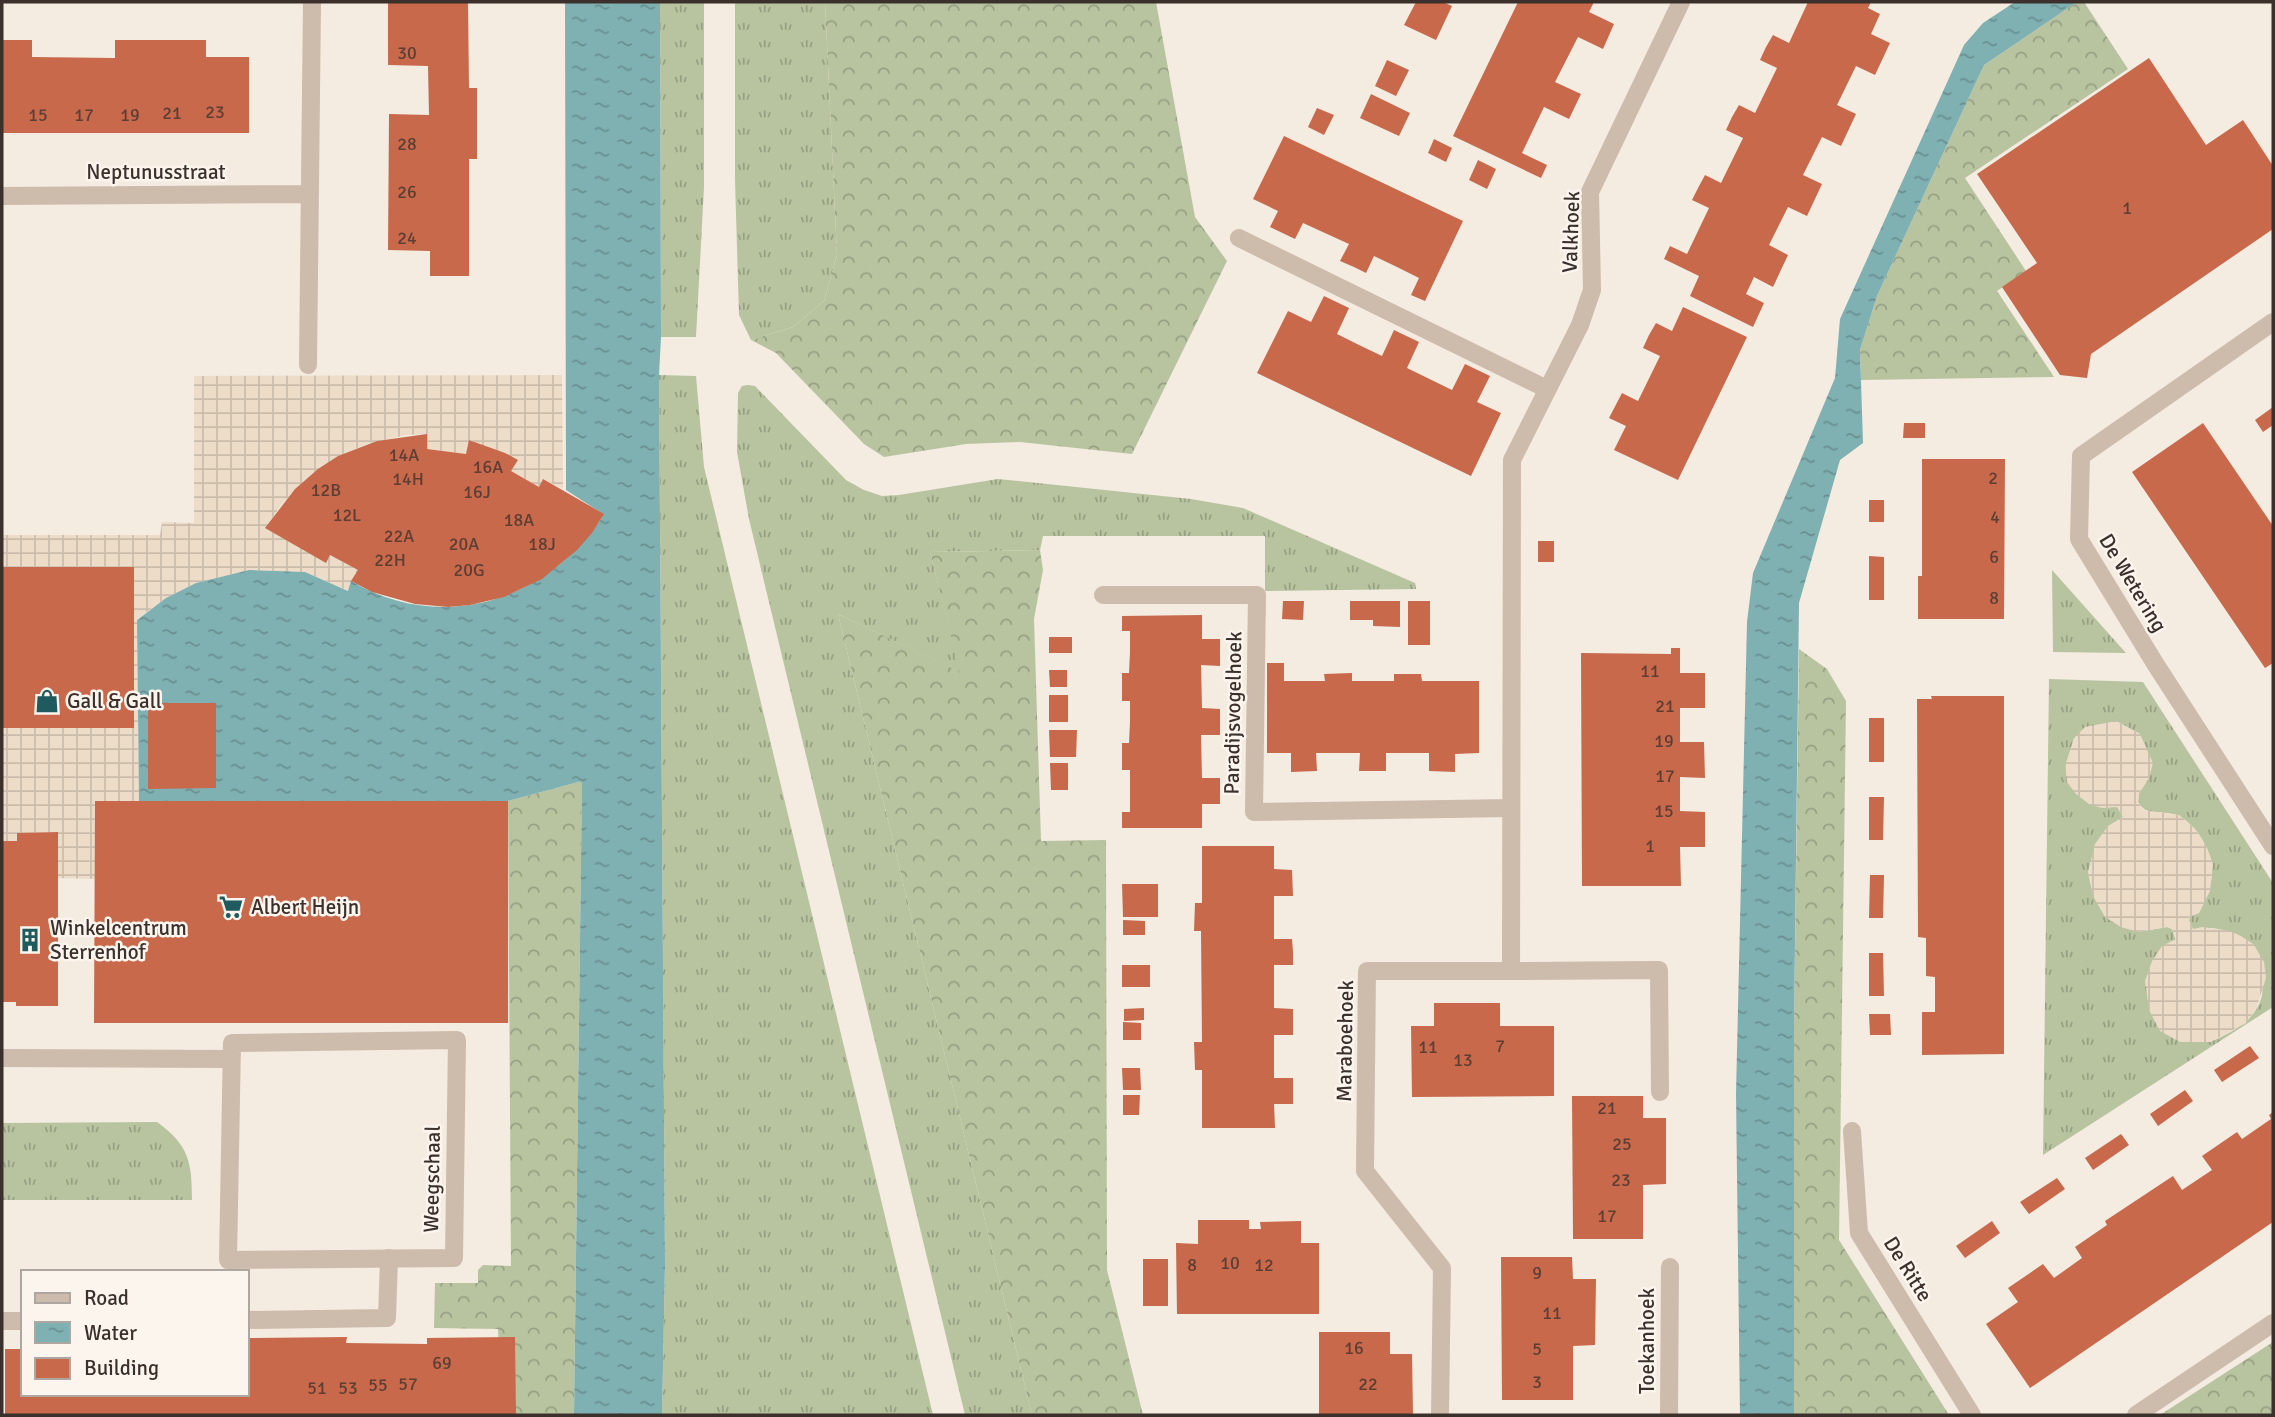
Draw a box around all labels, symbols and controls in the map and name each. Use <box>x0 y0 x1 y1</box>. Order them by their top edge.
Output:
house number: 30 <box>397 42 417 64</box>
house number: 23 <box>205 101 225 123</box>
house number: 21 <box>162 102 182 124</box>
house number: 15 <box>28 104 48 126</box>
house number: 17 <box>74 104 94 126</box>
house number: 19 <box>120 104 140 126</box>
house number: 28 <box>397 133 417 155</box>
street label: Neptunusstraat <box>86 159 226 185</box>
house number: 26 <box>397 181 417 203</box>
street label: Valkhoek <box>1557 190 1585 273</box>
house number: 1 <box>2122 197 2132 219</box>
house number: 24 <box>397 227 417 249</box>
house number: 14A <box>389 444 419 466</box>
house number: 16A <box>473 456 503 478</box>
house number: 2 <box>1988 467 1998 489</box>
house number: 14H <box>392 468 424 490</box>
house number: 12B <box>311 479 341 501</box>
house number: 16J <box>463 481 491 503</box>
house number: 12L <box>333 504 361 526</box>
house number: 4 <box>1990 506 2000 528</box>
house number: 18A <box>504 509 534 531</box>
house number: 22A <box>384 525 414 547</box>
street label: De Wetering <box>2093 529 2173 637</box>
house number: 20A <box>449 533 479 555</box>
house number: 18J <box>528 533 556 555</box>
house number: 6 <box>1989 546 1999 568</box>
house number: 22H <box>374 549 406 571</box>
house number: 20G <box>453 559 485 581</box>
house number: 8 <box>1989 587 1999 609</box>
street label: Paradijsvogelhoek <box>1219 631 1247 795</box>
house number: 11 <box>1640 660 1660 682</box>
shop icon: Gall & Gall <box>33 687 61 715</box>
place label: Gall & Gall <box>67 688 162 714</box>
house number: 21 <box>1655 695 1675 717</box>
house number: 19 <box>1654 730 1674 752</box>
house number: 17 <box>1655 765 1675 787</box>
house number: 15 <box>1654 800 1674 822</box>
house number: 1 <box>1645 835 1655 857</box>
supermarket icon: Albert Heijn <box>217 893 245 921</box>
place label: Albert Heijn <box>251 894 359 920</box>
place label: Winkelcentrum Sterrenhof <box>50 915 187 965</box>
building icon: Winkelcentrum Sterrenhof <box>16 926 44 954</box>
street label: Maraboehoek <box>1331 979 1359 1102</box>
house number: 7 <box>1495 1035 1505 1057</box>
house number: 11 <box>1418 1036 1438 1058</box>
house number: 13 <box>1453 1049 1473 1071</box>
house number: 21 <box>1597 1097 1617 1119</box>
street label: Weegschaal <box>418 1125 446 1233</box>
house number: 25 <box>1612 1133 1632 1155</box>
house number: 23 <box>1611 1169 1631 1191</box>
house number: 17 <box>1597 1205 1617 1227</box>
street label: De Ritte <box>1878 1232 1938 1306</box>
house number: 10 <box>1220 1252 1240 1274</box>
house number: 8 <box>1187 1254 1197 1276</box>
house number: 12 <box>1254 1254 1274 1276</box>
house number: 9 <box>1532 1262 1542 1284</box>
legend <box>21 1270 248 1396</box>
text: Road <box>84 1285 129 1311</box>
street label: Toekanhoek <box>1634 1288 1660 1394</box>
house number: 11 <box>1542 1302 1562 1324</box>
text: Water <box>84 1320 137 1346</box>
house number: 16 <box>1344 1337 1364 1359</box>
house number: 5 <box>1532 1338 1542 1360</box>
house number: 69 <box>432 1352 452 1374</box>
text: Building <box>84 1355 159 1381</box>
house number: 3 <box>1532 1371 1542 1393</box>
house number: 57 <box>398 1373 418 1395</box>
house number: 22 <box>1358 1373 1378 1395</box>
house number: 55 <box>368 1374 388 1396</box>
house number: 51 <box>307 1377 327 1399</box>
house number: 53 <box>338 1377 358 1399</box>

